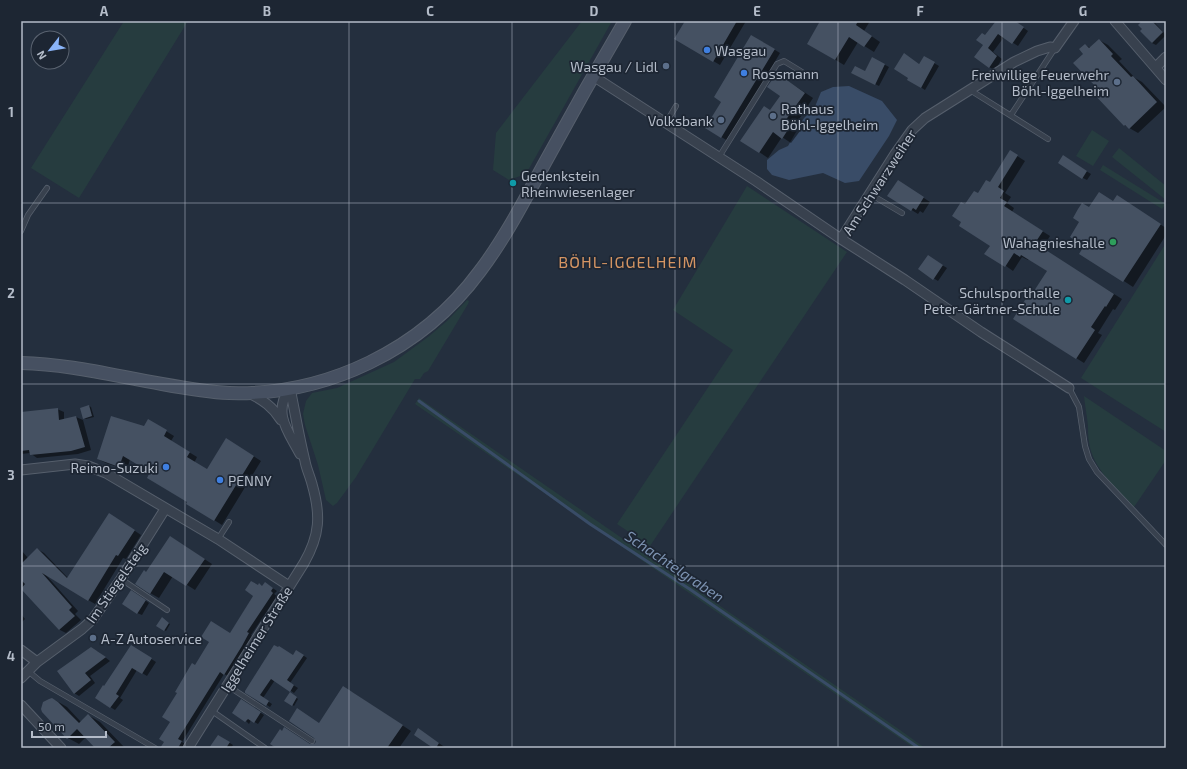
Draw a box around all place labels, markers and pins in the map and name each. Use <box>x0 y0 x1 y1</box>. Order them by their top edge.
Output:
place label: Wasgau <box>715 42 766 59</box>
marker: Wasgau <box>702 45 712 55</box>
place label: Wasgau / Lidl <box>570 58 659 75</box>
marker: Wasgau / Lidl <box>661 61 671 71</box>
place label: Rossmann <box>752 65 819 82</box>
place label: Freiwillige Feuerwehr Böhl-Iggelheim <box>971 66 1109 99</box>
marker: Rossmann <box>739 68 749 78</box>
marker: Freiwillige Feuerwehr Böhl-Iggelheim <box>1112 77 1122 87</box>
place label: Rathaus Böhl-Iggelheim <box>781 100 878 133</box>
marker: Rathaus Böhl-Iggelheim <box>768 111 778 121</box>
place label: Volksbank <box>648 112 713 129</box>
marker: Volksbank <box>716 115 726 125</box>
place label: Gedenkstein Rheinwiesenlager <box>521 167 635 200</box>
marker: Gedenkstein Rheinwiesenlager <box>508 178 518 188</box>
place label: Wahagnieshalle <box>1003 234 1105 251</box>
marker: Wahagnieshalle <box>1108 237 1118 247</box>
place label: Schulsporthalle Peter-Gärtner-Schule <box>924 284 1060 317</box>
marker: Schulsporthalle Peter-Gärtner-Schule <box>1063 295 1073 305</box>
place label: Reimo-Suzuki <box>71 459 158 476</box>
marker: Reimo-Suzuki <box>161 462 171 472</box>
place label: PENNY <box>228 472 272 489</box>
marker: PENNY <box>215 475 225 485</box>
place label: A-Z Autoservice <box>101 630 202 647</box>
marker: A-Z Autoservice <box>88 633 98 643</box>

